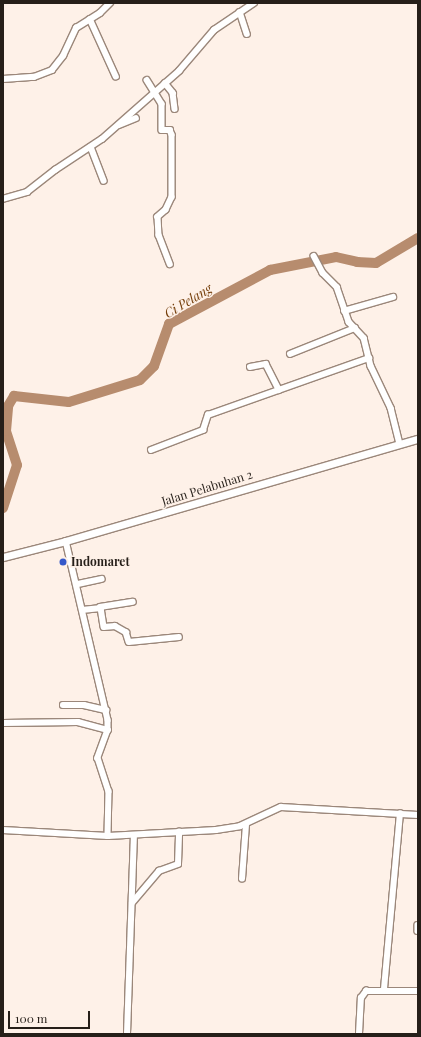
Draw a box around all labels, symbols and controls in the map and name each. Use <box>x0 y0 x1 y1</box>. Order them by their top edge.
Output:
water label: Ci Pelang <box>161 281 215 321</box>
street label: Jalan Pelabuhan 2 <box>160 467 254 509</box>
place label: Indomaret <box>71 555 130 569</box>
marker: Indomaret <box>58 557 68 567</box>
scale bar <box>10 1003 92 1029</box>
text: 100 m <box>15 1010 47 1026</box>

